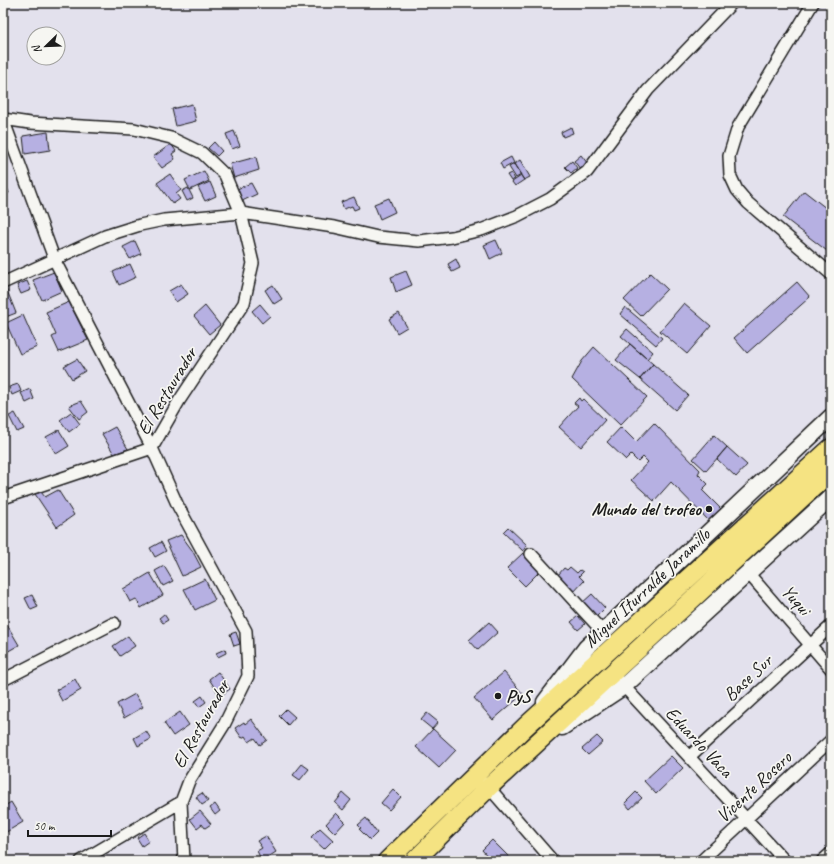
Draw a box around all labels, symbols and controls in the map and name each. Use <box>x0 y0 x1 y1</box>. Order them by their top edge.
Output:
north arrow <box>26 26 66 66</box>
text: N <box>28 42 45 56</box>
street label: El Restaurador <box>132 341 204 439</box>
place label: Mundo del trofeo <box>592 497 702 521</box>
marker: Mundo del trofeo <box>704 504 714 514</box>
street label: Miguel Iturralde Jaramillo <box>579 522 716 653</box>
street label: Yuqui <box>776 580 818 622</box>
street label: Base Sur <box>718 648 778 707</box>
street label: El Restaurador <box>167 674 236 772</box>
place label: PyS <box>506 684 533 708</box>
marker: PyS <box>493 691 503 701</box>
street label: Eduardo Vaca <box>660 701 739 784</box>
street label: Vicente Rosero <box>711 745 798 828</box>
scale bar <box>28 812 111 838</box>
text: 50 m <box>34 818 56 834</box>

